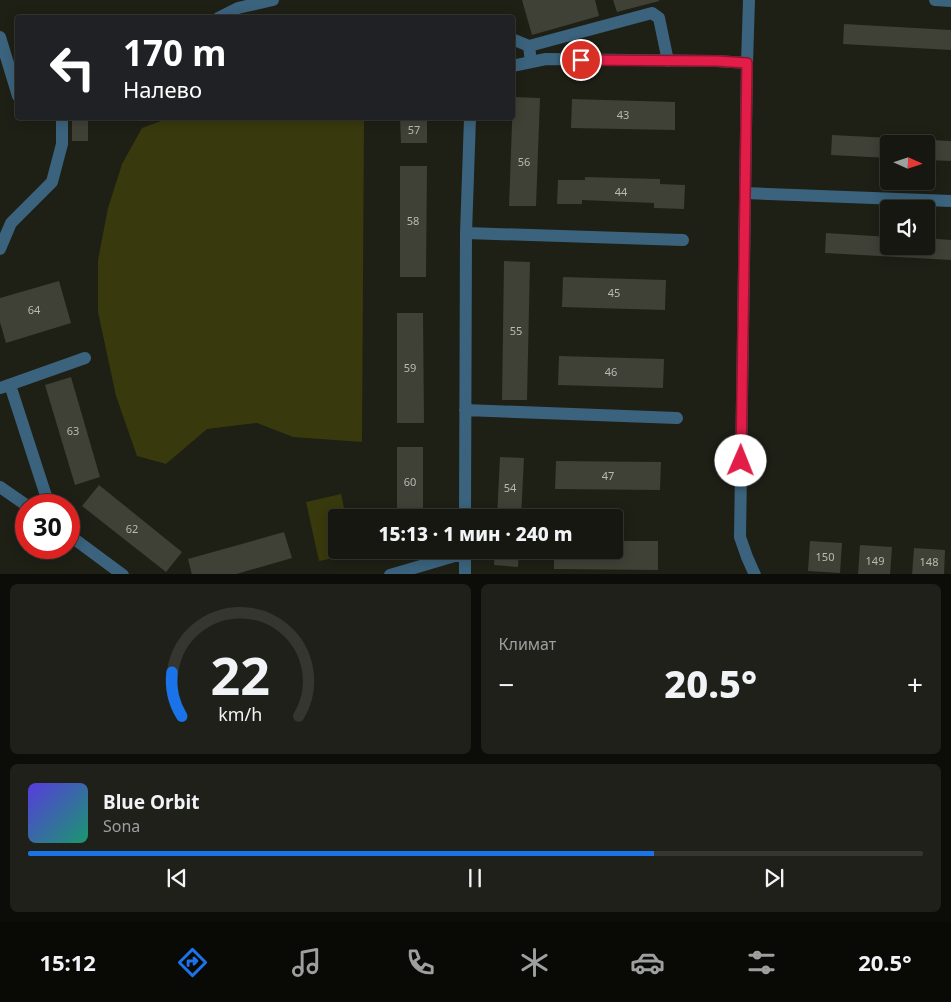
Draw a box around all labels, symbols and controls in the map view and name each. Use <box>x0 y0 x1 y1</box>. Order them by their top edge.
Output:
text: 170 m <box>123 29 226 76</box>
icon: left <box>40 35 105 100</box>
pin <box>560 39 602 81</box>
icon: arrive <box>567 46 595 74</box>
text: Налево <box>123 74 202 104</box>
house number: 43 <box>617 107 629 122</box>
house number: 57 <box>408 122 420 137</box>
north arrow <box>880 135 935 190</box>
map controls <box>880 135 935 255</box>
house number: 56 <box>518 154 530 169</box>
house number: 44 <box>615 184 628 199</box>
button: sound <box>880 200 935 255</box>
house number: 58 <box>407 213 419 228</box>
house number: 45 <box>608 285 620 300</box>
house number: 64 <box>28 302 41 317</box>
house number: 55 <box>510 323 522 338</box>
house number: 59 <box>404 360 416 375</box>
house number: 46 <box>605 364 617 379</box>
house number: 63 <box>67 423 79 438</box>
position arrow <box>714 434 766 486</box>
house number: 47 <box>602 468 614 483</box>
house number: 60 <box>404 474 416 489</box>
house number: 54 <box>504 480 517 495</box>
speed limit sign: 30 <box>15 494 80 559</box>
house number: 62 <box>126 521 138 536</box>
text: 15:13 · 1 мин · 240 m <box>379 521 572 547</box>
house number: 150 <box>816 549 834 564</box>
house number: 149 <box>866 553 884 568</box>
house number: 148 <box>920 554 938 569</box>
text: Климат <box>499 633 556 655</box>
text: 22 <box>211 639 270 710</box>
text: 20.5° <box>664 657 757 709</box>
text: − <box>499 665 515 703</box>
text: + <box>907 665 923 703</box>
text: km/h <box>218 702 262 726</box>
text: Blue Orbit <box>103 789 199 815</box>
text: Sona <box>103 815 140 837</box>
icon: previous <box>163 864 191 892</box>
icon: pause <box>461 864 489 892</box>
icon: next <box>760 864 788 892</box>
icon: directions <box>175 945 210 980</box>
icon: music <box>289 945 324 980</box>
icon: phone <box>403 945 438 980</box>
icon: climate <box>517 945 552 980</box>
icon: car <box>630 945 665 980</box>
icon: filters <box>744 945 779 980</box>
text: 15:12 <box>39 947 96 977</box>
text: 20.5° <box>858 947 911 977</box>

